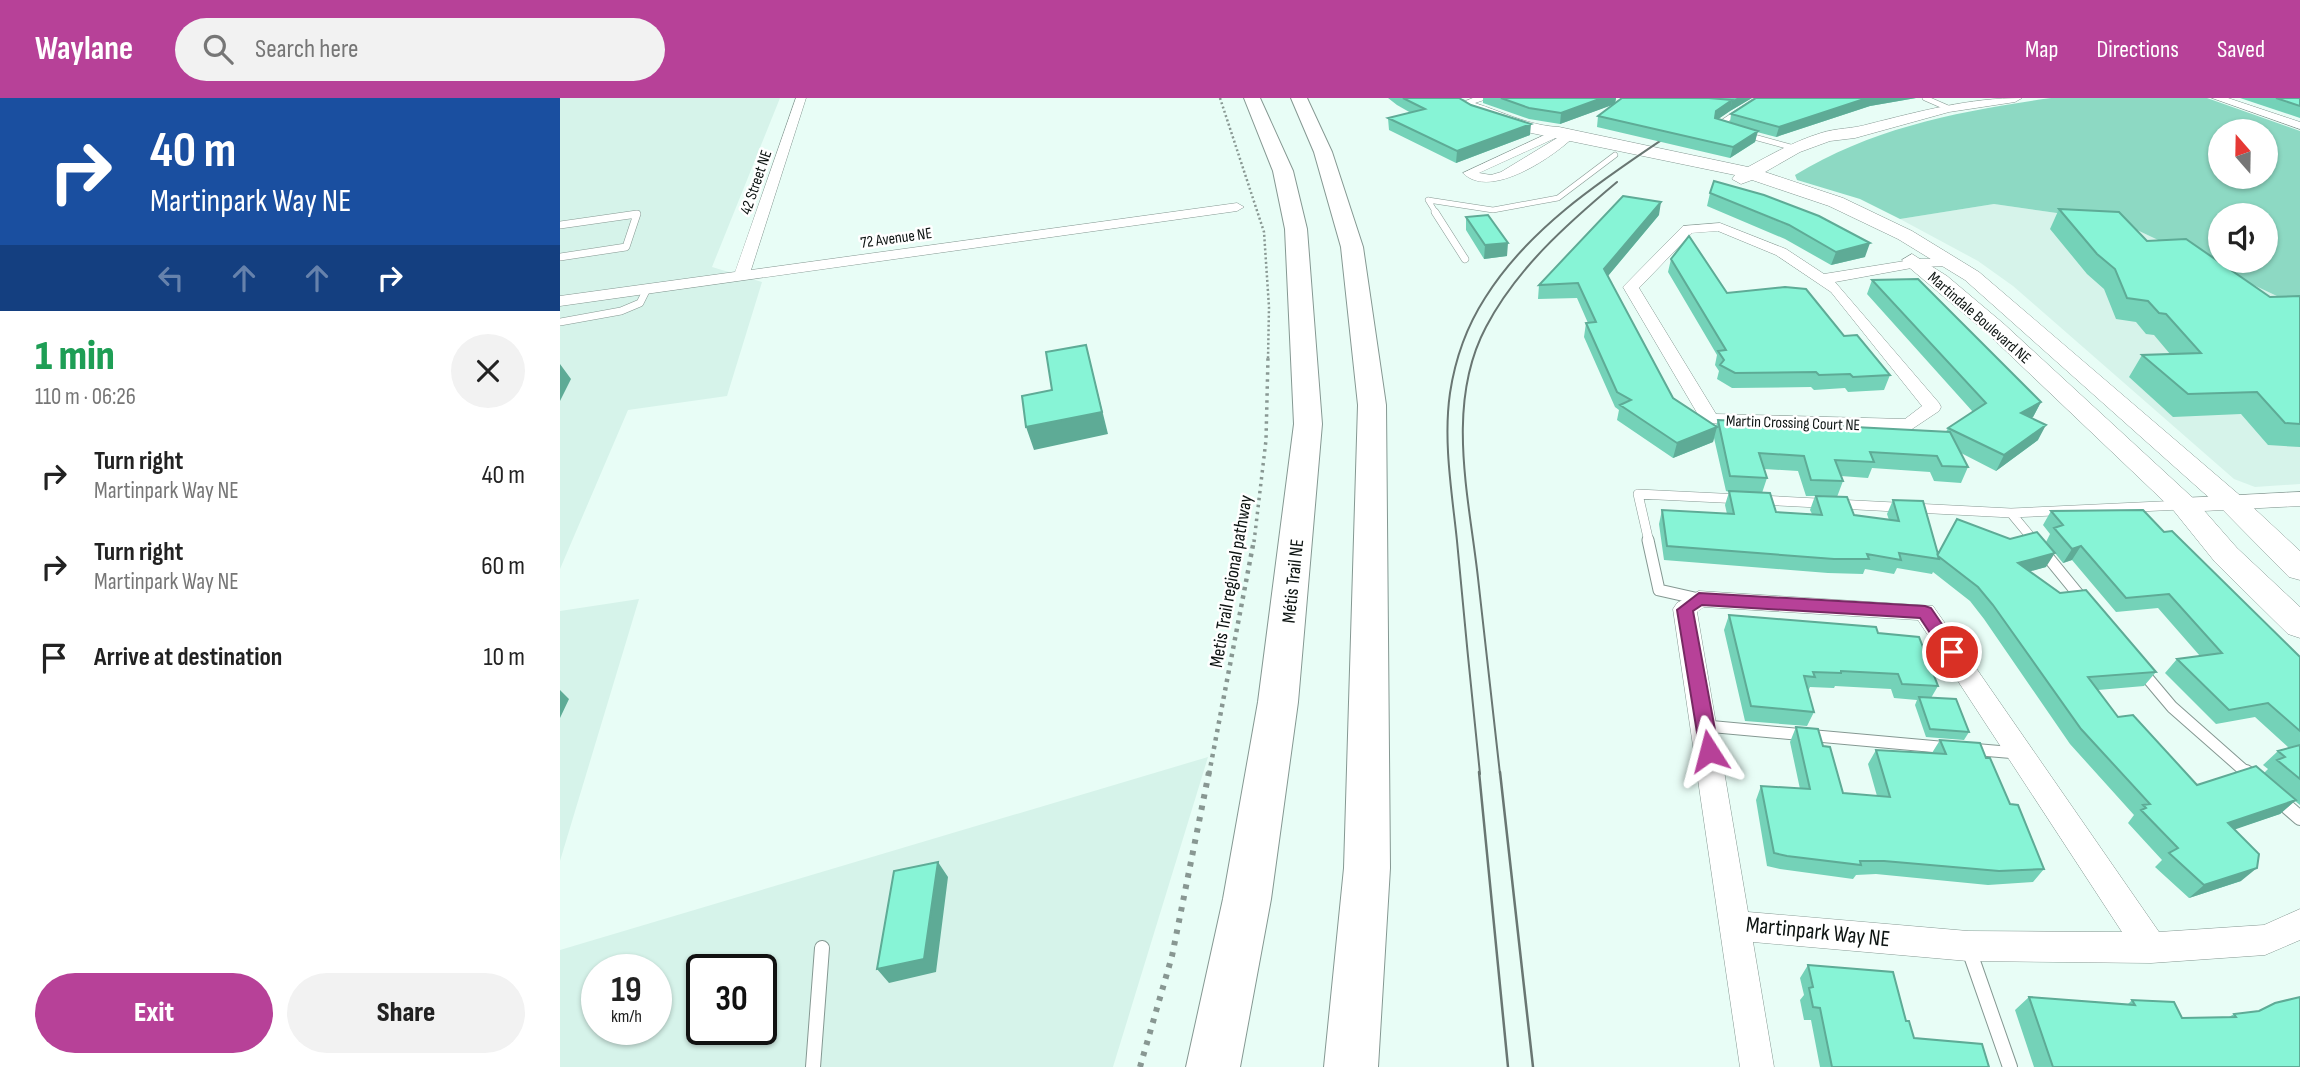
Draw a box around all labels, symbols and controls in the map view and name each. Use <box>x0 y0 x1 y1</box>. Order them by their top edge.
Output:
search box <box>175 18 665 81</box>
text: Waylane <box>35 29 133 69</box>
icon: search <box>199 30 237 68</box>
text: Search here <box>255 34 358 65</box>
text: Map <box>2025 35 2058 64</box>
text: Directions <box>2096 35 2179 64</box>
text: Saved <box>2217 35 2265 64</box>
north arrow <box>2208 119 2278 189</box>
map controls <box>2208 119 2278 273</box>
text: 40 m <box>150 122 236 181</box>
icon: right <box>35 126 126 217</box>
street label: 42 Street NE <box>737 148 776 217</box>
text: Martinpark Way NE <box>150 182 351 221</box>
button: sound <box>2208 203 2278 273</box>
street label: 72 Avenue NE <box>859 224 933 253</box>
icon: left <box>152 259 190 297</box>
icon: ahead <box>225 259 263 297</box>
icon: ahead <box>298 259 336 297</box>
icon: right <box>371 259 409 297</box>
street label: Martindale Boulevard NE <box>1924 268 2034 368</box>
text: 1 min <box>35 331 115 382</box>
button: close <box>451 334 525 408</box>
text: 110 m · 06:26 <box>35 383 136 411</box>
street label: Martin Crossing Court NE <box>1725 412 1860 435</box>
text: Turn right <box>94 446 183 477</box>
icon: right <box>35 457 73 495</box>
text: 40 m <box>482 460 525 491</box>
text: Martinpark Way NE <box>94 477 239 505</box>
street label: Metis Trail regional pathway <box>1205 493 1258 669</box>
text: Turn right <box>94 537 183 568</box>
street label: Métis Trail NE <box>1278 538 1309 624</box>
icon: right <box>35 548 73 586</box>
text: 60 m <box>481 551 525 582</box>
text: Martinpark Way NE <box>94 568 239 596</box>
pin <box>1922 622 1982 682</box>
icon: arrive <box>1933 633 1971 671</box>
icon: arrive <box>35 639 73 677</box>
text: Arrive at destination <box>94 642 282 673</box>
text: 10 m <box>483 642 525 673</box>
position arrow <box>1672 714 1746 788</box>
street label: Martinpark Way NE <box>1744 911 1891 953</box>
speed limit sign: 30 <box>686 954 777 1045</box>
text: 19 <box>611 969 642 1012</box>
button: Exit <box>35 973 273 1053</box>
button: Share <box>287 973 525 1053</box>
text: km/h <box>611 1006 642 1027</box>

